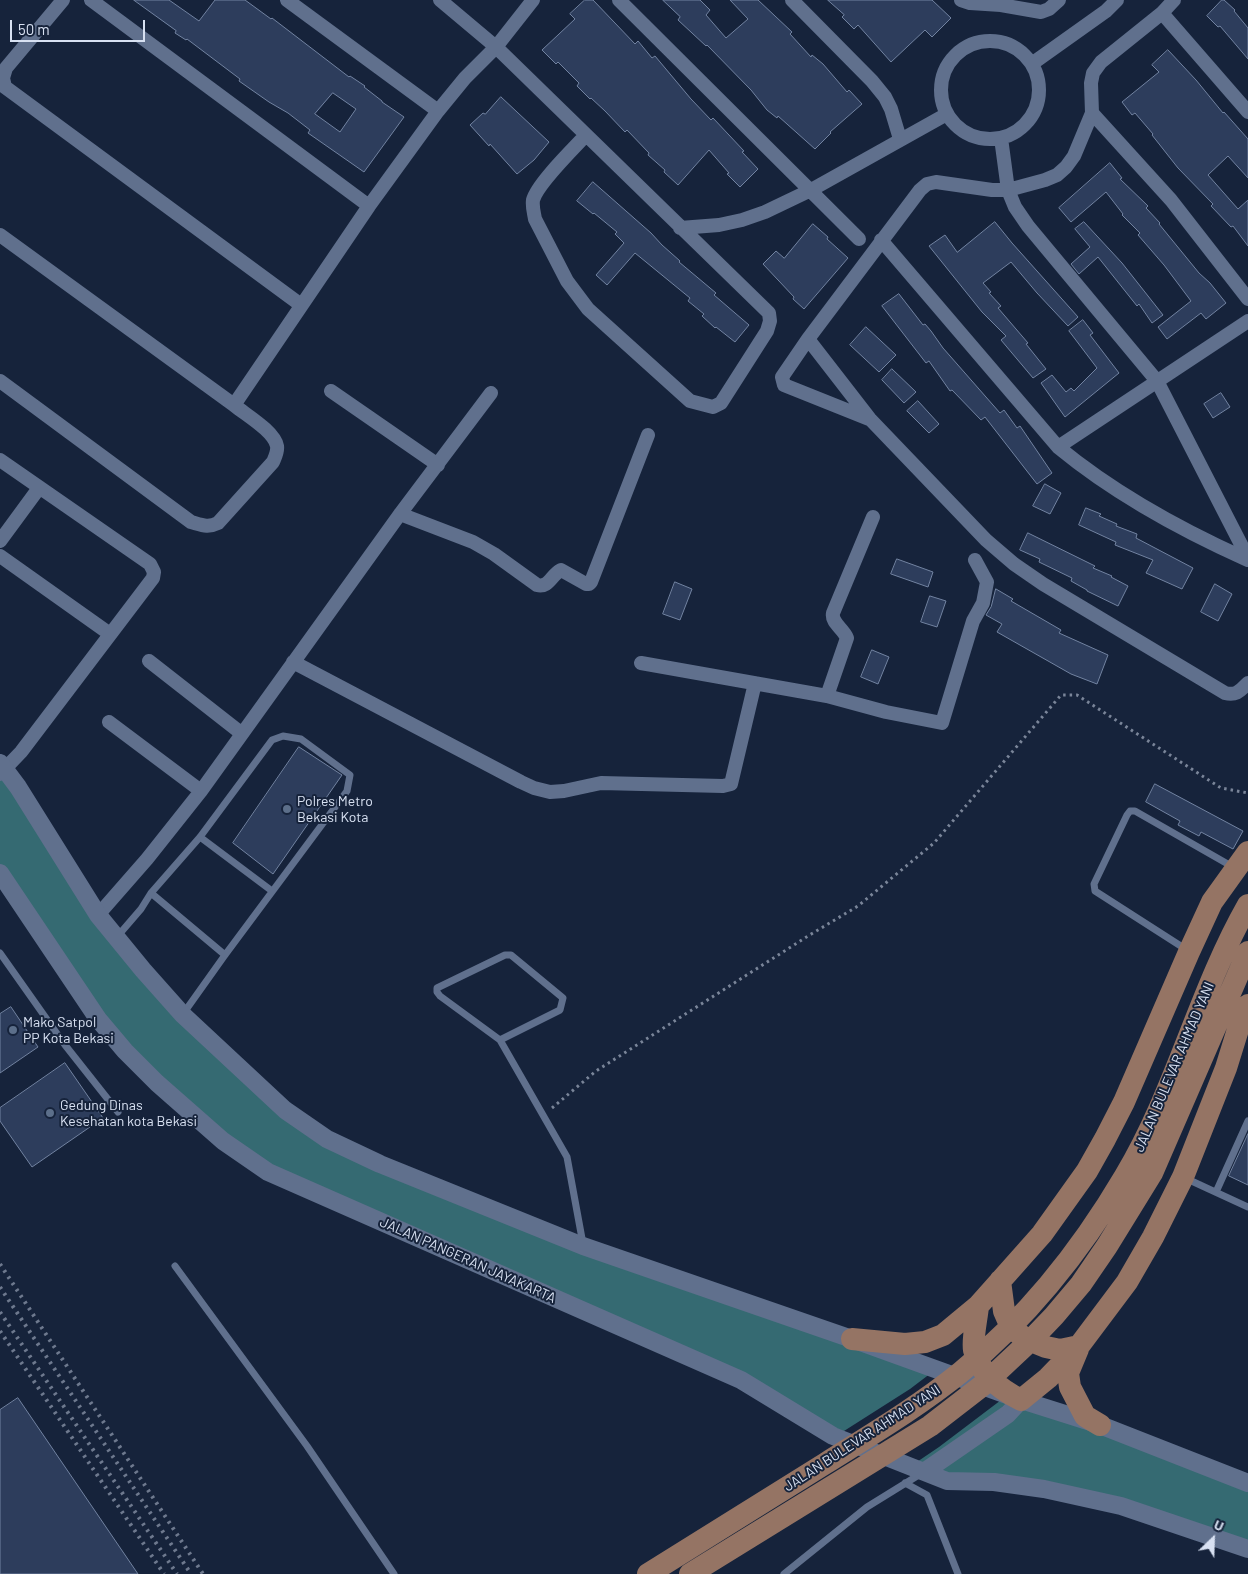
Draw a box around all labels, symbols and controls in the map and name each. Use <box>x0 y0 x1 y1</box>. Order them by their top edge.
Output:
scale bar <box>12 10 148 42</box>
text: 50 m <box>18 20 50 38</box>
place label: Polres Metro Bekasi Kota <box>297 793 373 826</box>
marker: Polres Metro Bekasi Kota <box>281 803 293 815</box>
street label: JALAN BULEVAR AHMAD YANI <box>1131 979 1217 1155</box>
place label: Mako Satpol PP Kota Bekasi <box>23 1014 114 1046</box>
marker: Mako Satpol PP Kota Bekasi <box>7 1024 19 1036</box>
place label: Gedung Dinas Kesehatan kota Bekasi <box>60 1097 197 1130</box>
marker: Gedung Dinas Kesehatan kota Bekasi <box>44 1107 56 1119</box>
street label: JALAN PANGERAN JAYAKARTA <box>377 1213 559 1307</box>
street label: JALAN BULEVAR AHMAD YANI <box>781 1381 943 1495</box>
north arrow <box>1188 1514 1238 1564</box>
text: U <box>1212 1515 1227 1534</box>

